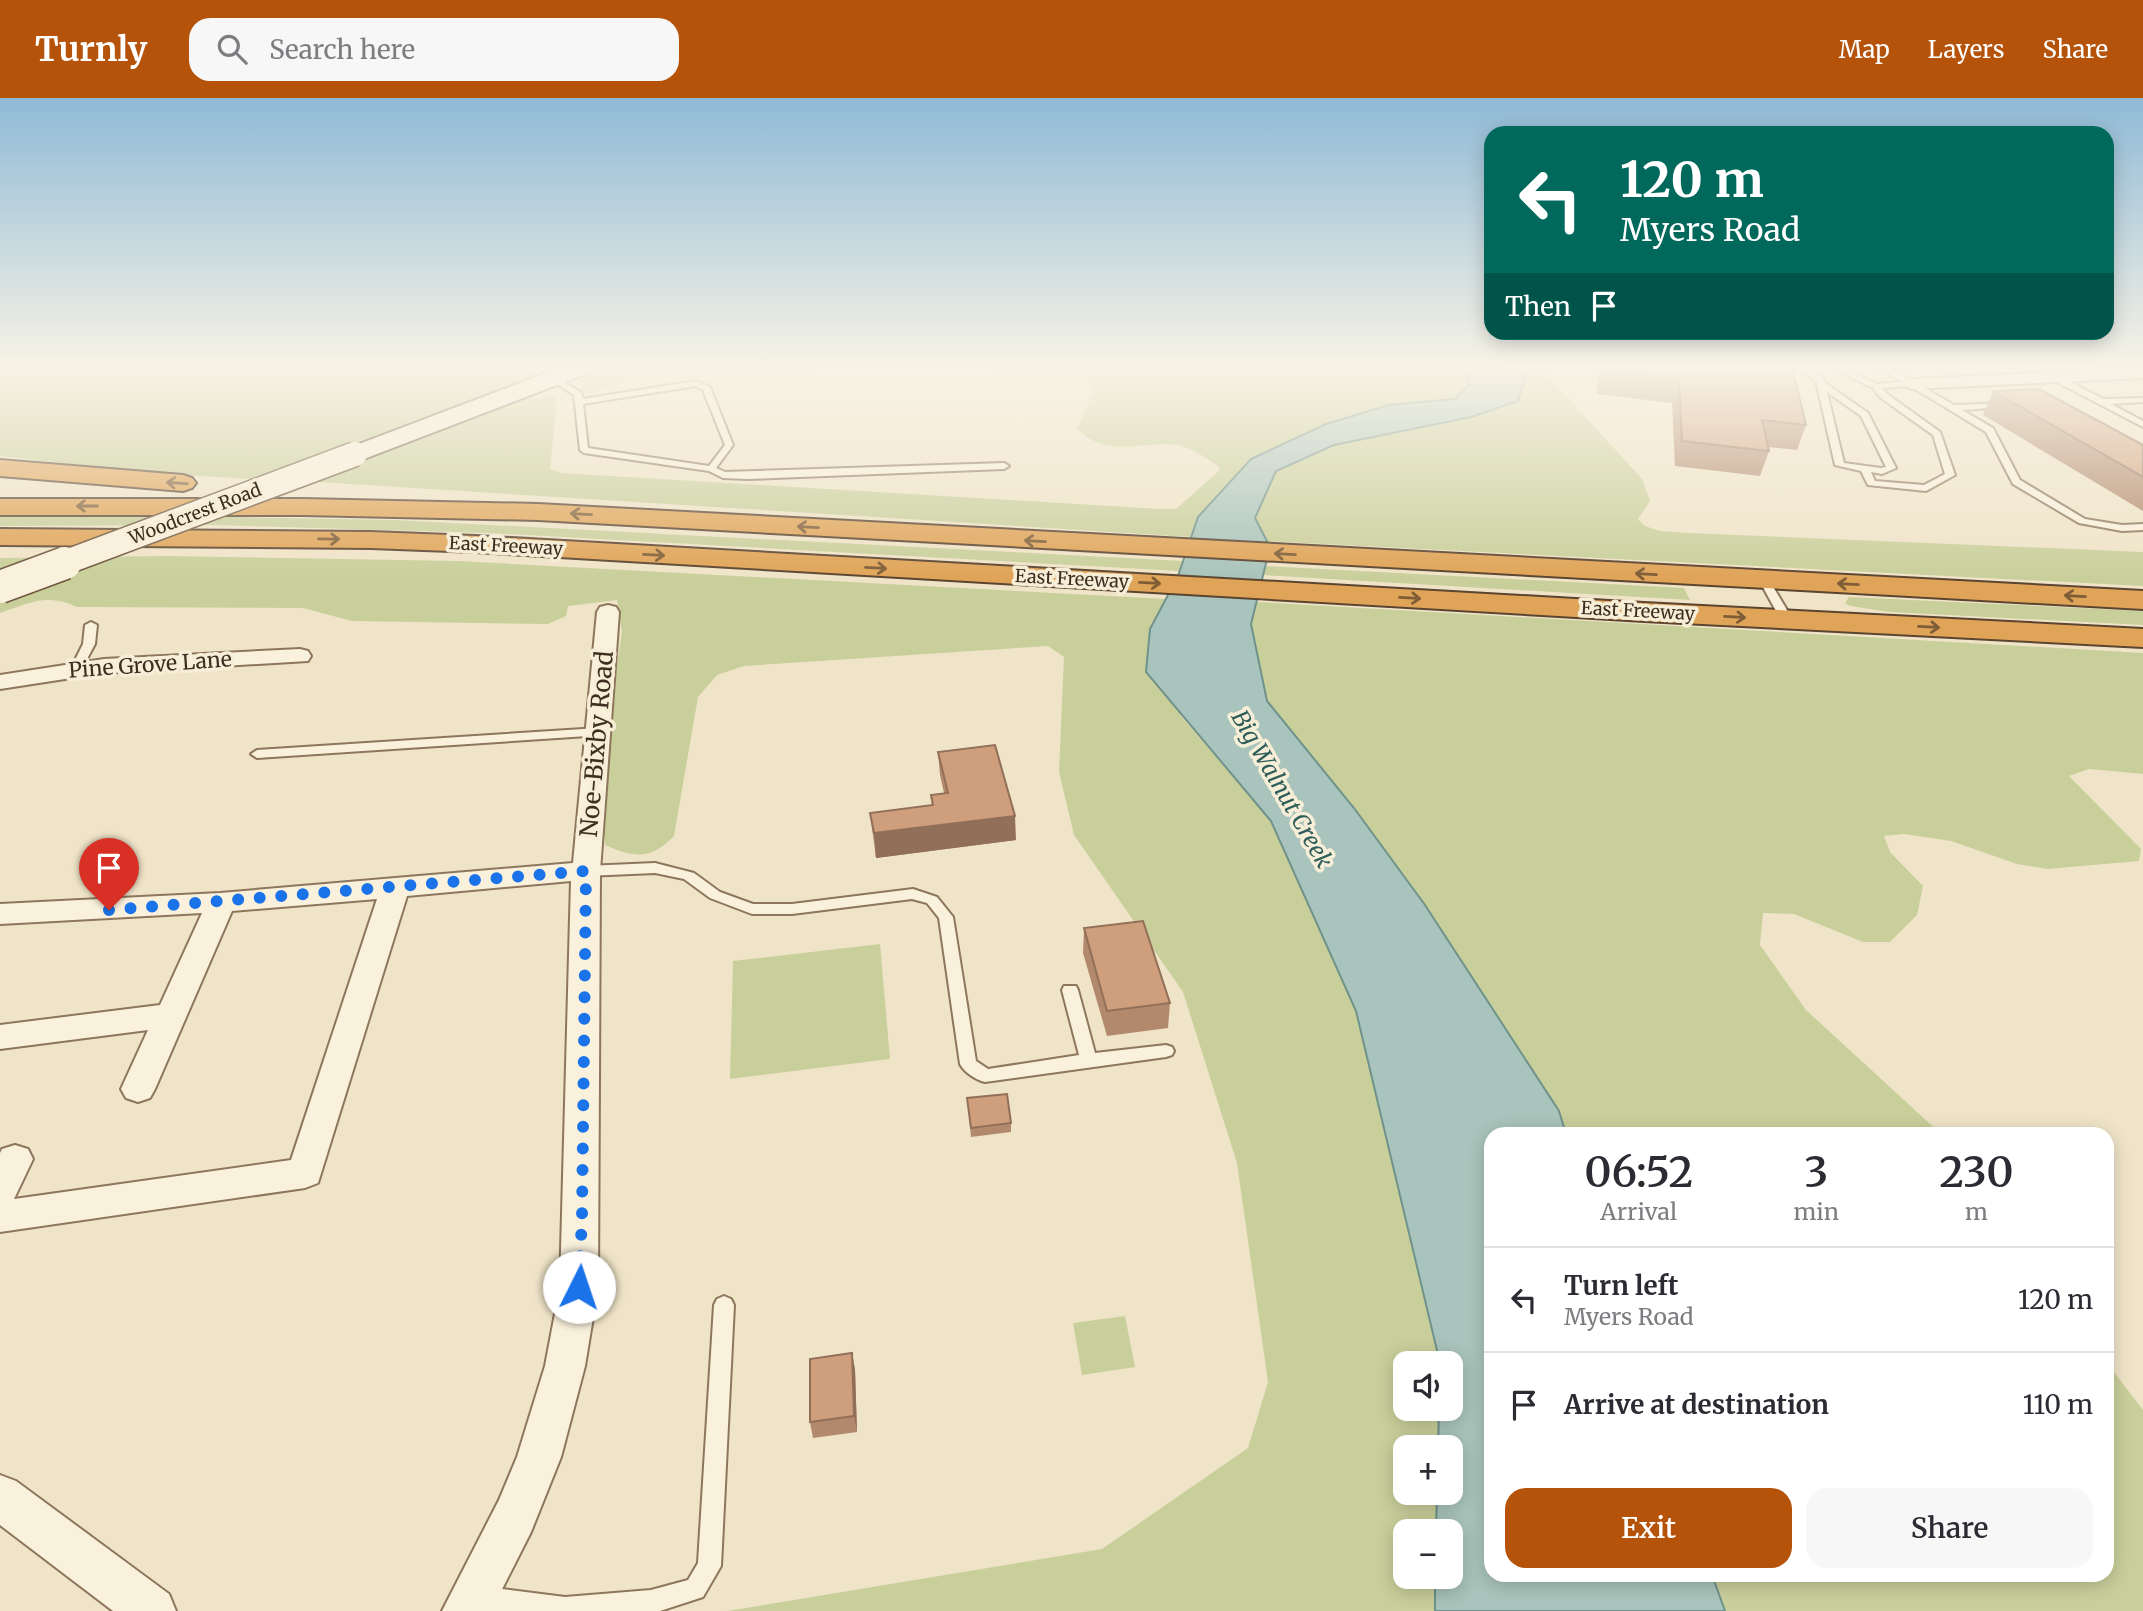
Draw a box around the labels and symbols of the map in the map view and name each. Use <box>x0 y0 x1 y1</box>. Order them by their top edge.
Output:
one-way arrow <box>166 476 189 489</box>
street label: Woodcrest Road <box>124 478 264 550</box>
one-way arrow <box>76 499 99 513</box>
one-way arrow <box>570 507 593 520</box>
one-way arrow <box>797 521 820 534</box>
street label: East Freeway <box>448 531 564 560</box>
one-way arrow <box>317 533 340 546</box>
one-way arrow <box>1024 534 1047 547</box>
one-way arrow <box>1274 548 1297 561</box>
one-way arrow <box>642 549 665 562</box>
one-way arrow <box>864 561 887 574</box>
street label: East Freeway <box>1014 564 1130 593</box>
one-way arrow <box>1635 567 1658 580</box>
one-way arrow <box>1139 577 1161 590</box>
one-way arrow <box>1837 577 1859 590</box>
one-way arrow <box>2064 589 2087 602</box>
one-way arrow <box>1399 592 1421 605</box>
street label: East Freeway <box>1580 596 1696 625</box>
one-way arrow <box>1724 611 1746 624</box>
one-way arrow <box>1917 621 1940 634</box>
street label: Pine Grove Lane <box>67 645 233 684</box>
street label: Noe-Bixby Road <box>573 650 620 838</box>
water label: Big Walnut Creek <box>1226 705 1340 873</box>
pin <box>79 838 139 910</box>
position arrow <box>542 1250 616 1324</box>

